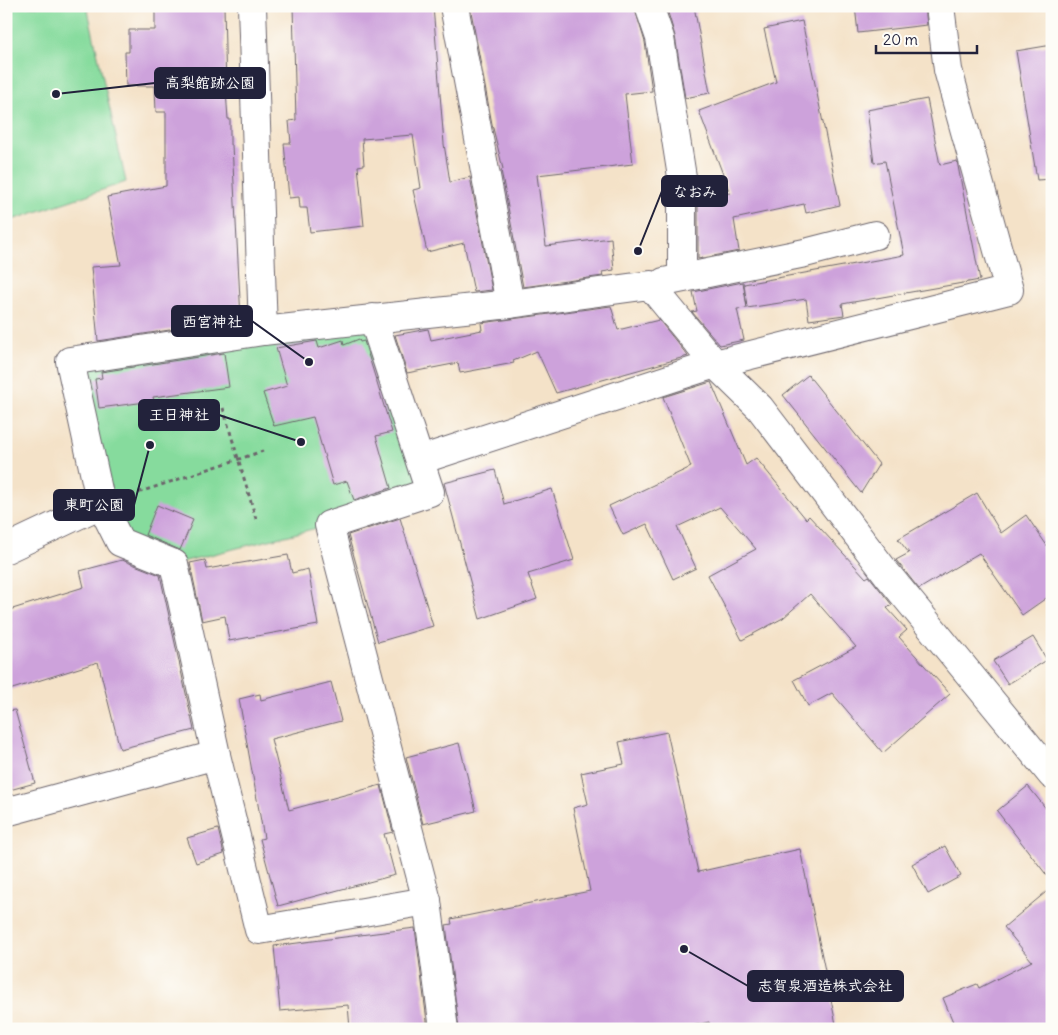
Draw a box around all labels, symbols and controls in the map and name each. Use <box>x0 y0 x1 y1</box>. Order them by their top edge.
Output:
scale bar <box>876 22 977 54</box>
text: 20 m <box>883 30 918 49</box>
callout: 高梨館跡公園 <box>155 68 265 98</box>
text: 高梨館跡公園 <box>165 73 255 92</box>
callout: なおみ <box>662 176 727 206</box>
text: なおみ <box>673 182 717 201</box>
callout: 西宮神社 <box>172 306 252 336</box>
text: 西宮神社 <box>182 312 242 331</box>
callout: 王日神社 <box>139 400 219 430</box>
text: 王日神社 <box>149 405 209 424</box>
callout: 東町公園 <box>54 490 134 520</box>
text: 東町公園 <box>64 495 124 514</box>
callout: 志賀泉酒造株式会社 <box>748 971 903 1001</box>
text: 志賀泉酒造株式会社 <box>757 976 893 995</box>

